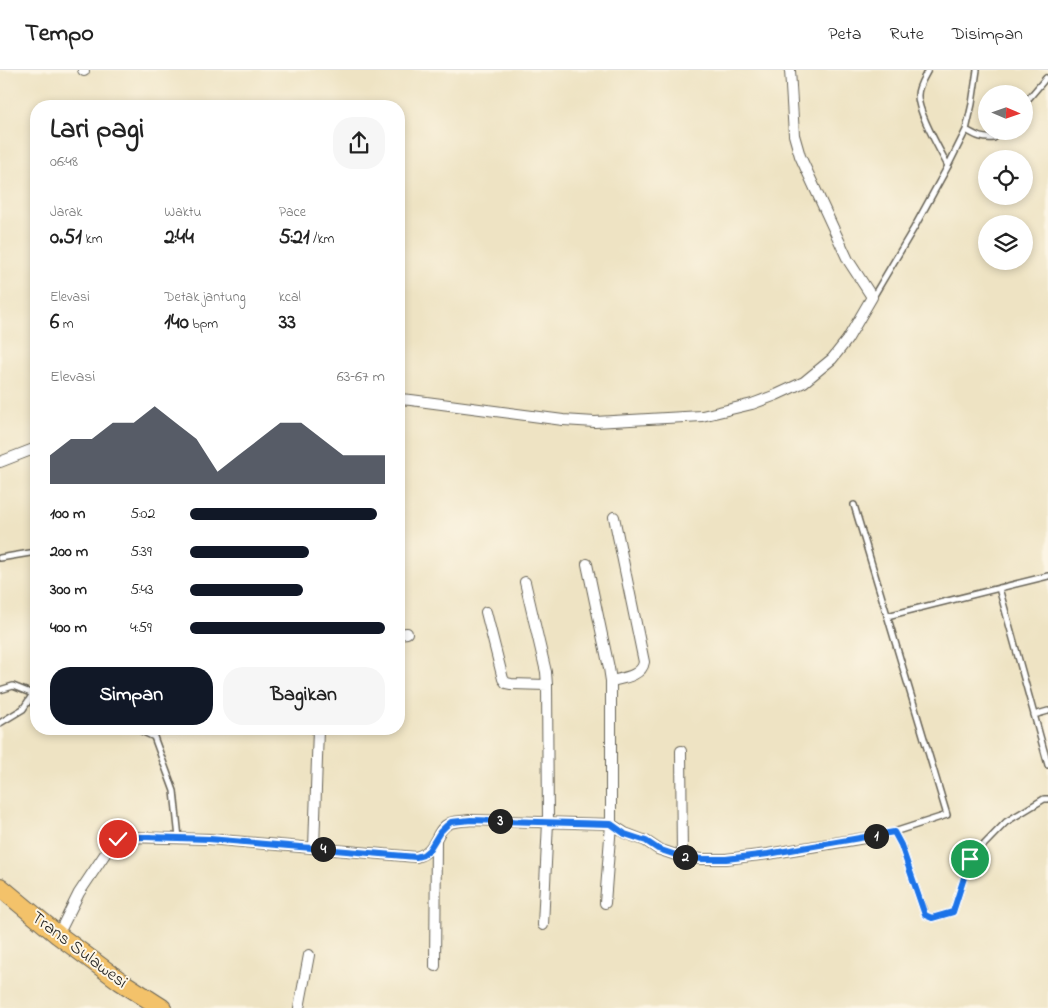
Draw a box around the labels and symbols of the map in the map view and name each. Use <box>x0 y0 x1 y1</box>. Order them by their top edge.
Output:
north arrow <box>978 85 1032 140</box>
pin: 3 <box>488 808 512 834</box>
pin <box>97 818 139 860</box>
pin: 1 <box>864 824 888 848</box>
pin: 4 <box>310 836 336 862</box>
pin <box>949 838 991 880</box>
pin: 2 <box>672 844 698 870</box>
street label: Trans Sulawesi <box>25 906 133 996</box>

